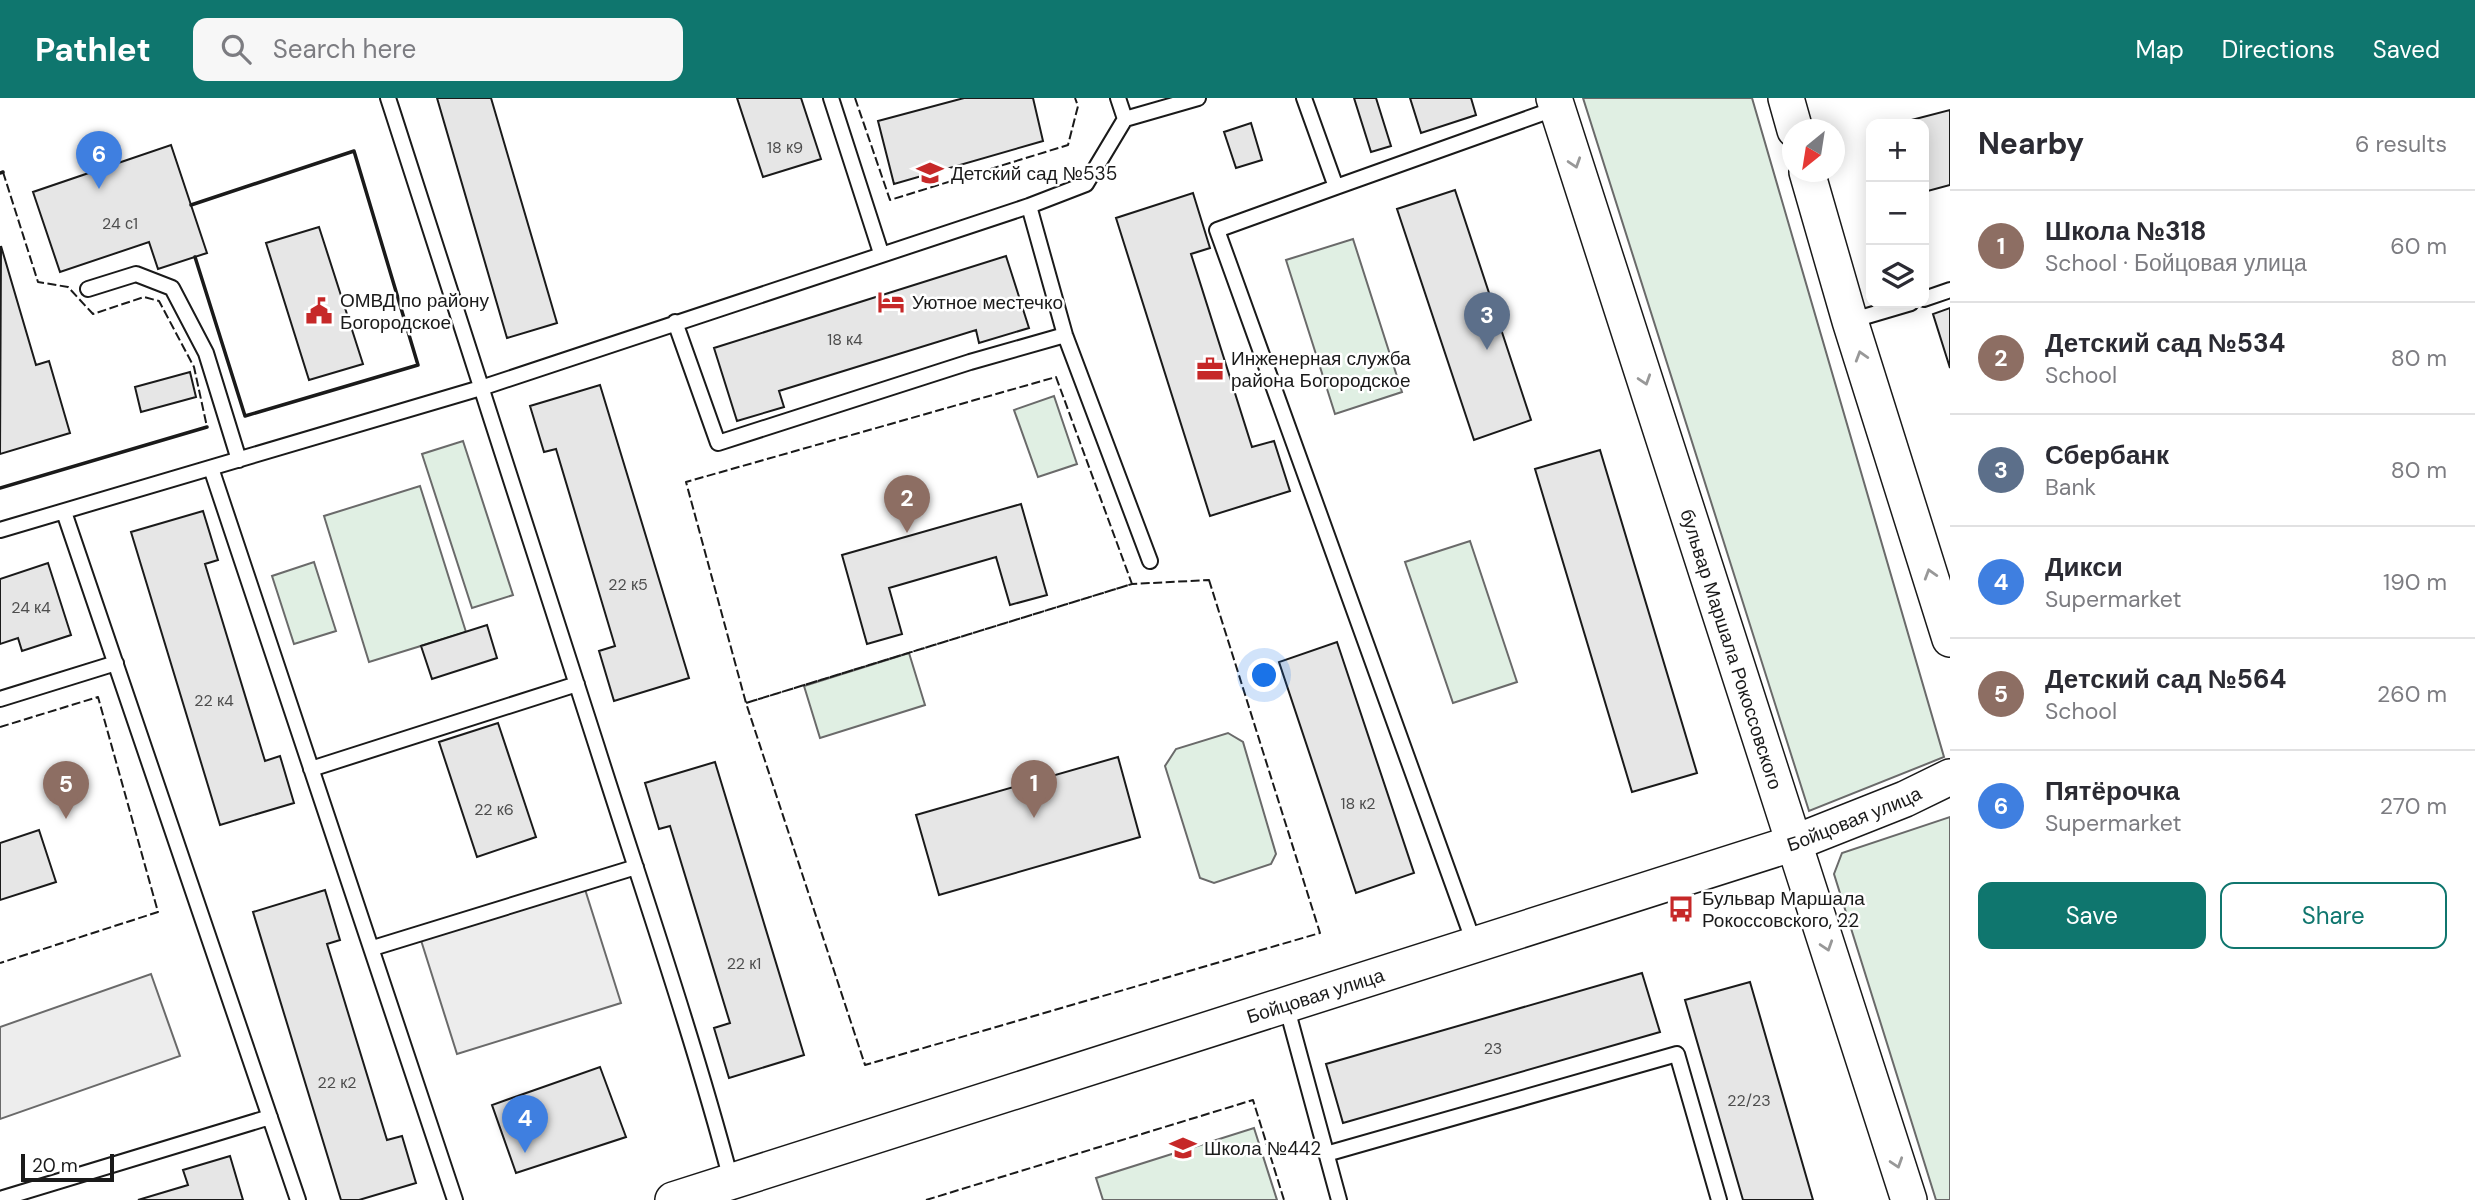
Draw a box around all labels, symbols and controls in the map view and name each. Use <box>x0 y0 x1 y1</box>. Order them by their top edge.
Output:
search box <box>193 18 683 81</box>
text: Pathlet <box>35 28 151 71</box>
icon: search <box>217 30 255 68</box>
text: Search here <box>273 32 416 66</box>
text: Map <box>2136 34 2184 65</box>
text: Directions <box>2222 34 2335 65</box>
text: Saved <box>2373 34 2440 65</box>
north arrow <box>1782 119 1845 182</box>
map controls <box>1866 119 1929 308</box>
button: + <box>1866 119 1929 182</box>
text: Nearby <box>1978 124 2084 163</box>
text: 6 results <box>2355 129 2447 159</box>
pin: 6 <box>76 131 122 189</box>
house number: 18 к9 <box>767 137 803 158</box>
one-way arrow <box>1567 156 1581 169</box>
school or university icon: Детский сад №535 <box>915 158 945 188</box>
place label: Детский сад №535 <box>951 161 1117 186</box>
button: − <box>1866 182 1929 245</box>
house number: 24 с1 <box>102 213 138 234</box>
text: Школа №318 <box>2045 214 2207 248</box>
text: 1 <box>1997 231 2005 261</box>
text: 60 m <box>2390 231 2447 261</box>
button: layers <box>1866 245 1929 308</box>
text: School · Бойцовая улица <box>2045 248 2307 278</box>
hotel icon: Уютное местечко <box>876 287 906 317</box>
place label: ОМВД по району Богородское <box>340 288 489 335</box>
place label: Уютное местечко <box>912 290 1063 315</box>
pin: 3 <box>1464 292 1510 350</box>
public building icon: ОМВД по району Богородское <box>304 296 334 326</box>
text: Детский сад №534 <box>2045 326 2285 360</box>
house number: 18 к4 <box>827 329 863 350</box>
text: 2 <box>1994 343 2008 373</box>
text: 80 m <box>2391 343 2447 373</box>
place label: Инженерная служба района Богородское <box>1231 346 1411 393</box>
one-way arrow <box>1855 351 1870 363</box>
office icon: Инженерная служба района Богородское <box>1195 354 1225 384</box>
text: School <box>2045 360 2117 390</box>
one-way arrow <box>1637 373 1651 385</box>
text: Сбербанк <box>2045 438 2169 472</box>
text: 3 <box>1994 455 2008 485</box>
text: 80 m <box>2391 455 2447 485</box>
text: Bank <box>2045 472 2096 502</box>
pin: 2 <box>884 475 930 533</box>
street label: бульвар Маршала Рокоссовского <box>1675 506 1788 793</box>
text: Дикси <box>2045 550 2123 584</box>
text: 4 <box>1994 567 2008 597</box>
text: 190 m <box>2383 567 2447 597</box>
one-way arrow <box>1923 568 1938 580</box>
house number: 22 к5 <box>608 574 648 595</box>
text: Supermarket <box>2045 584 2181 614</box>
house number: 24 к4 <box>11 597 51 618</box>
your location <box>1247 658 1281 692</box>
text: Детский сад №564 <box>2045 662 2286 696</box>
text: 5 <box>1994 679 2008 709</box>
text: 260 m <box>2377 679 2447 709</box>
house number: 22 к4 <box>194 690 234 711</box>
text: School <box>2045 696 2117 726</box>
pin: 1 <box>1011 760 1057 818</box>
pin: 5 <box>43 761 89 819</box>
text: Пятёрочка <box>2045 774 2180 808</box>
street label: Бойцовая улица <box>1784 780 1926 857</box>
text: 6 <box>1994 791 2008 821</box>
text: 270 m <box>2380 791 2447 821</box>
house number: 18 к2 <box>1340 793 1376 814</box>
house number: 22 к6 <box>474 799 514 820</box>
text: Supermarket <box>2045 808 2181 838</box>
button: Save <box>1978 882 2206 949</box>
button: Share <box>2220 882 2447 949</box>
place label: Бульвар Маршала Рокоссовского, 22 <box>1702 886 1865 933</box>
bus stop icon: Бульвар Маршала Рокоссовского, 22 <box>1666 894 1696 924</box>
one-way arrow <box>1818 940 1833 952</box>
house number: 22 к1 <box>727 953 761 974</box>
street label: Бойцовая улица <box>1243 962 1388 1029</box>
house number: 23 <box>1484 1038 1502 1059</box>
house number: 22 к2 <box>318 1072 356 1093</box>
house number: 22/23 <box>1727 1090 1771 1111</box>
pin: 4 <box>502 1095 548 1153</box>
school or university icon: Школа №442 <box>1168 1133 1198 1163</box>
place label: Школа №442 <box>1204 1136 1321 1161</box>
scale bar <box>21 1151 114 1183</box>
text: 20 m <box>32 1153 78 1178</box>
one-way arrow <box>1888 1156 1903 1168</box>

